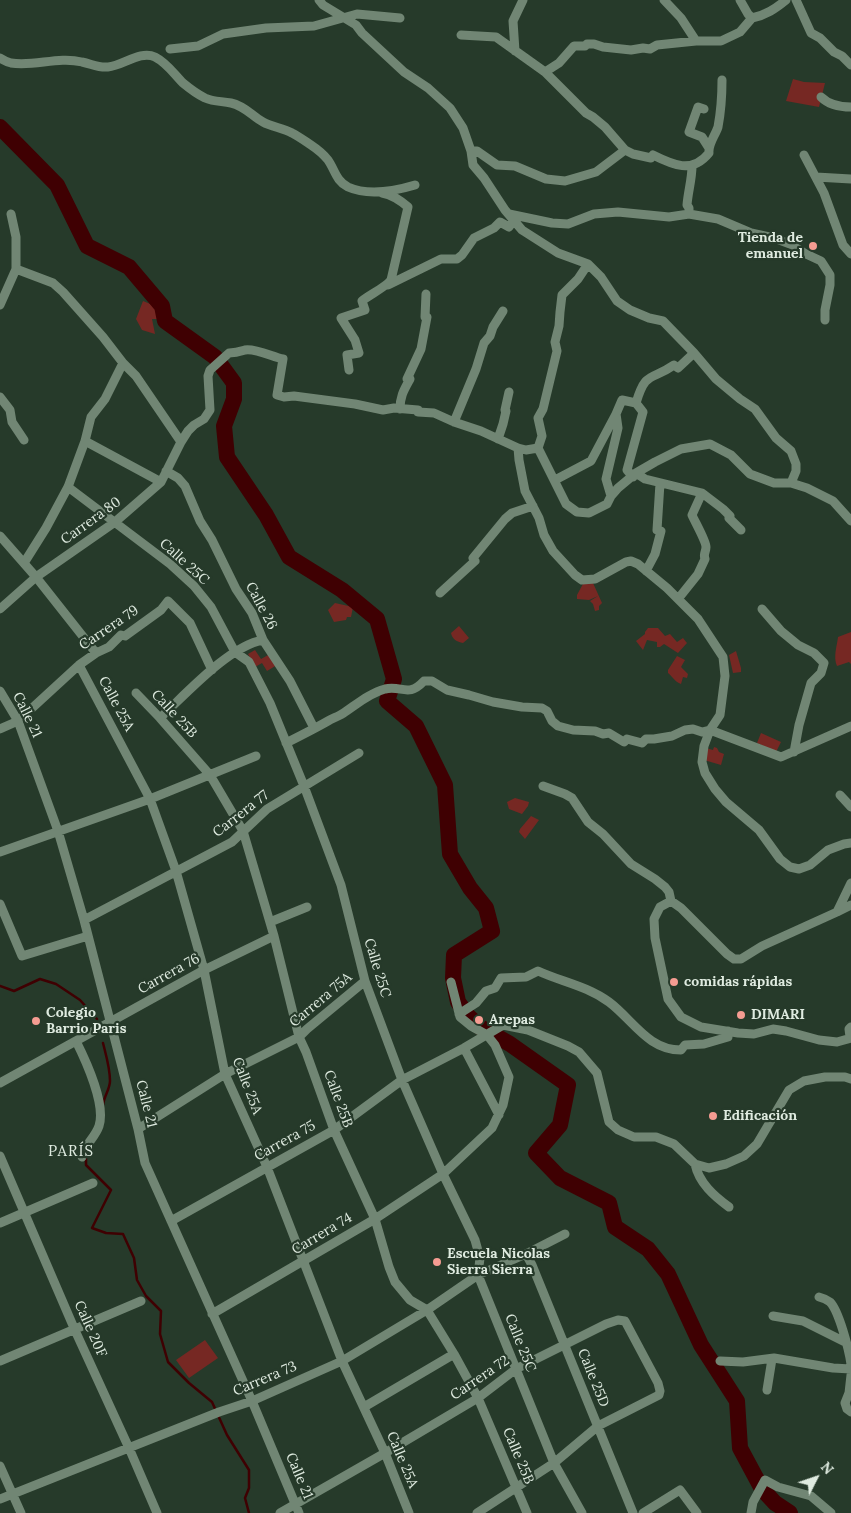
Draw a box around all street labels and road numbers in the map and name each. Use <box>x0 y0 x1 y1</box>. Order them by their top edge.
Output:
street label: Carrera 80 <box>58 494 124 548</box>
street label: Calle 25C <box>156 535 212 589</box>
street label: Calle 26 <box>241 579 281 633</box>
street label: Carrera 79 <box>76 602 142 654</box>
street label: Calle 25A <box>95 674 137 734</box>
street label: Calle 25B <box>147 686 201 742</box>
street label: Calle 21 <box>9 690 45 740</box>
street label: Carrera 77 <box>210 787 272 841</box>
street label: Calle 25C <box>360 936 394 1000</box>
street label: Carrera 76 <box>135 950 203 998</box>
street label: Carrera 75A <box>286 969 356 1031</box>
street label: Calle 25A <box>228 1055 266 1117</box>
street label: Calle 25B <box>320 1068 356 1130</box>
street label: Calle 21 <box>132 1078 160 1130</box>
street label: Carrera 75 <box>251 1117 319 1165</box>
street label: Carrera 74 <box>289 1209 355 1259</box>
street label: Calle 20F <box>70 1298 110 1360</box>
street label: Calle 25C <box>501 1312 539 1374</box>
street label: Calle 25D <box>574 1346 612 1410</box>
street label: Carrera 72 <box>447 1352 513 1404</box>
street label: Carrera 73 <box>231 1358 299 1400</box>
street label: Calle 25B <box>499 1425 537 1487</box>
street label: Calle 25A <box>383 1429 421 1491</box>
street label: Calle 21 <box>282 1450 316 1502</box>

